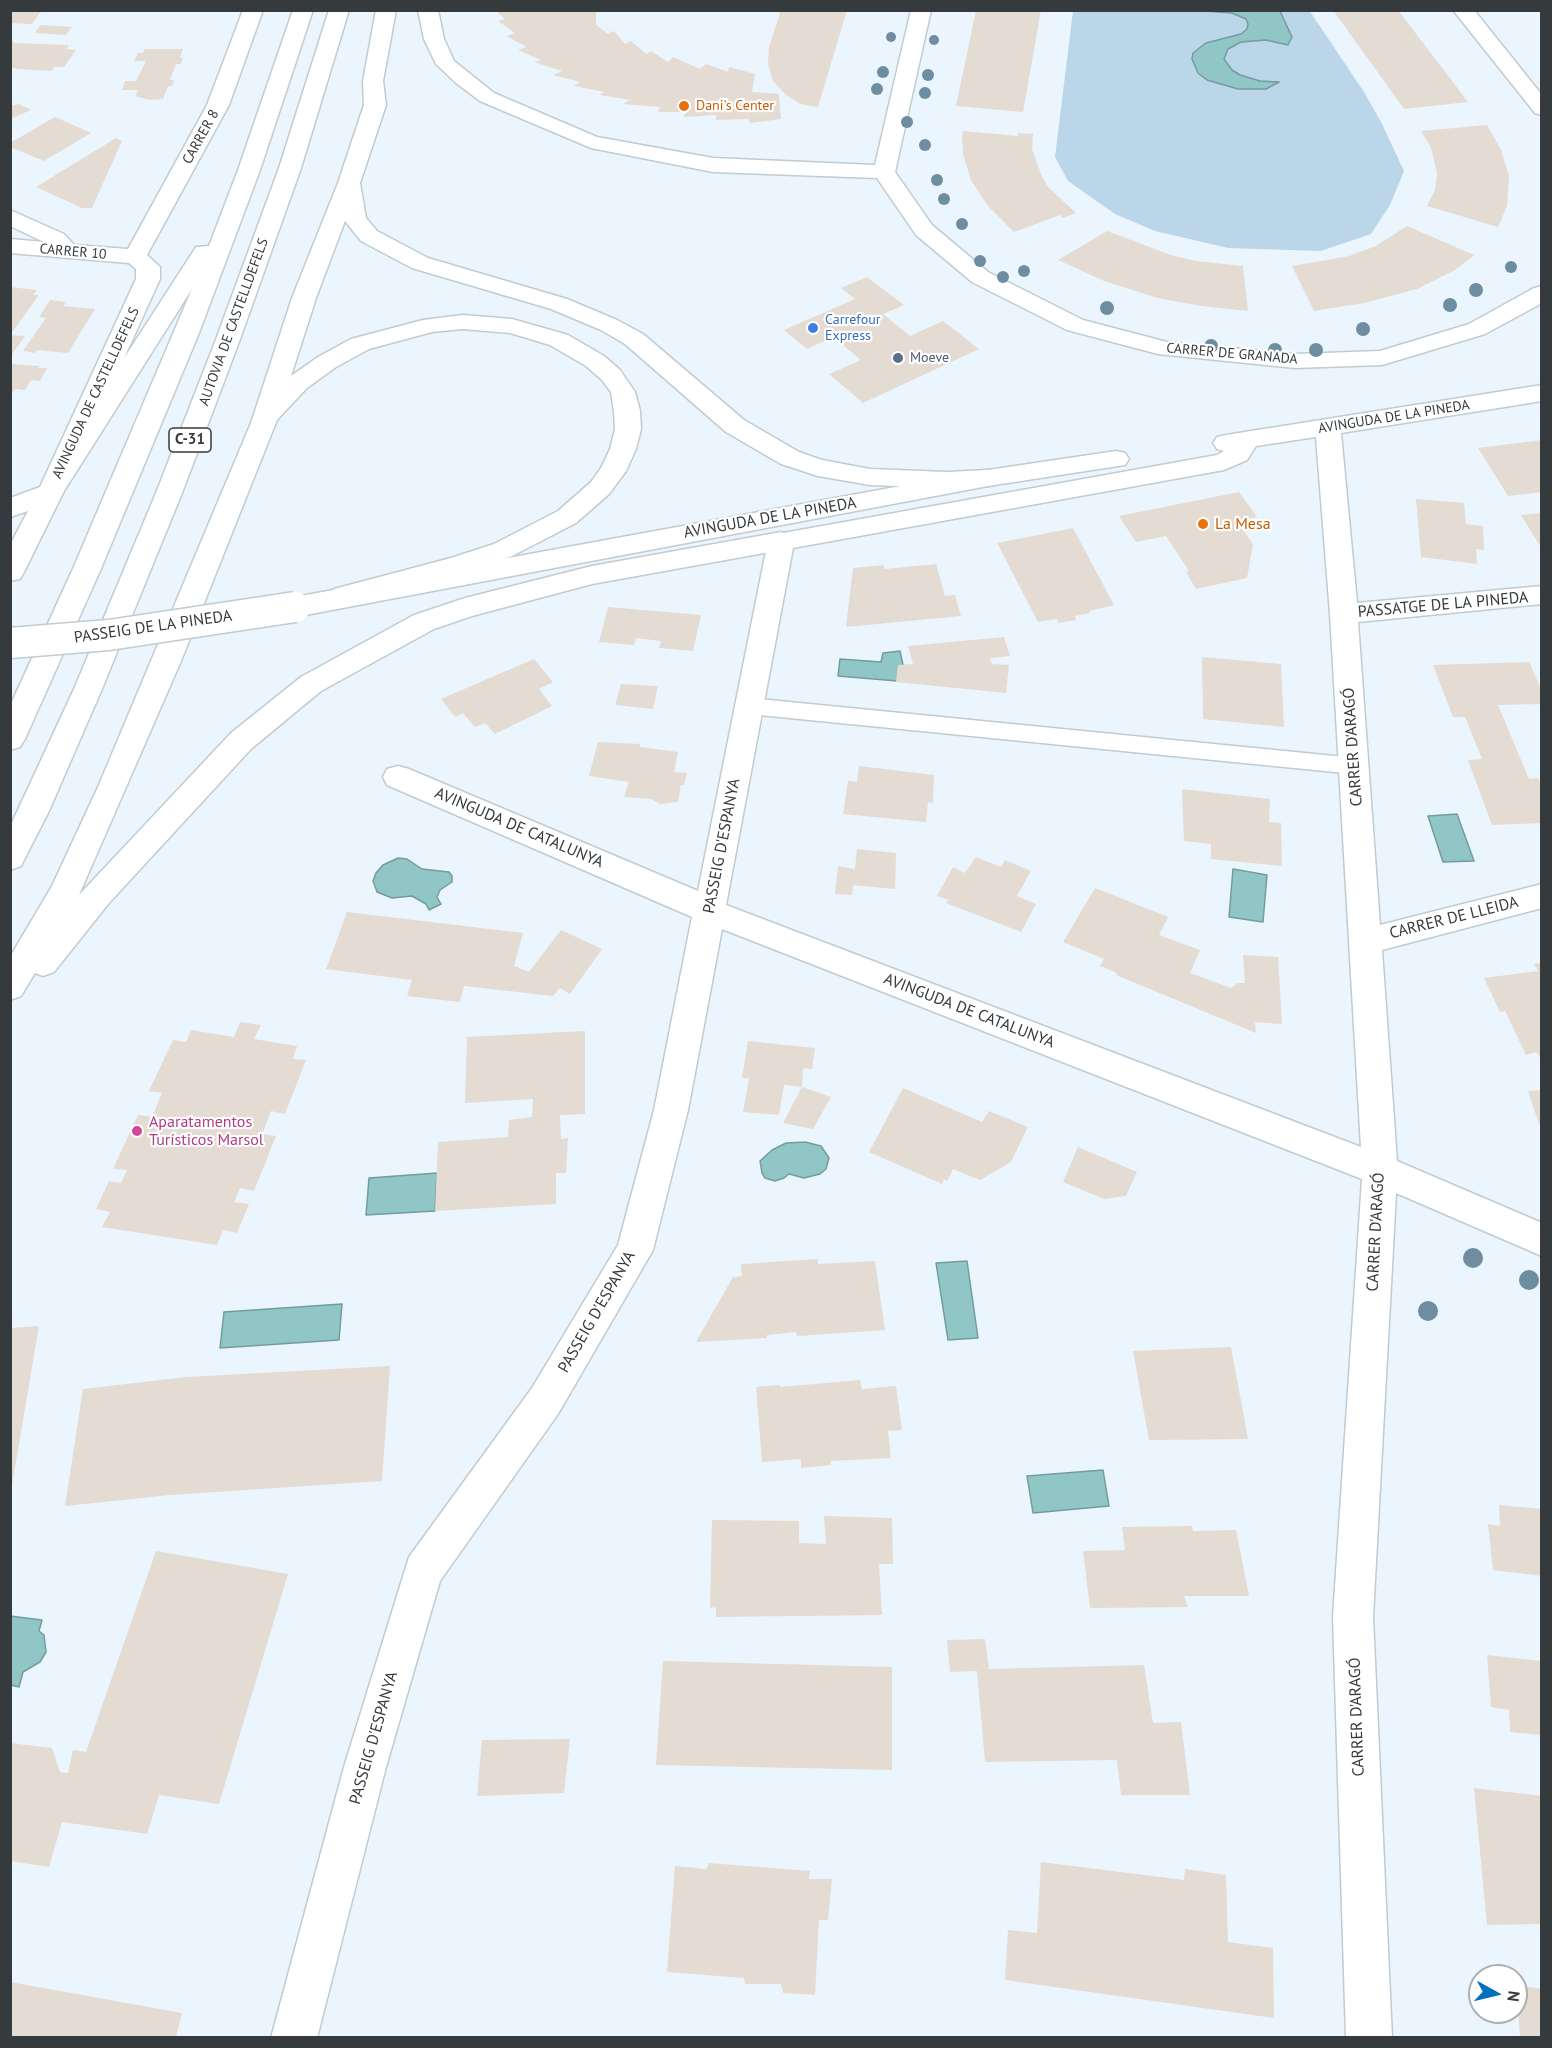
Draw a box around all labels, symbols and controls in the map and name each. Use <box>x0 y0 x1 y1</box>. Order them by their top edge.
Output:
place label: Dani's Center <box>696 98 774 114</box>
marker: Dani's Center <box>677 99 691 113</box>
street label: CARRER 8 <box>179 107 223 167</box>
street label: AUTOVIA DE CASTELLDEFELS <box>196 236 272 408</box>
street label: CARRER 10 <box>39 241 107 263</box>
street label: AVINGUDA DE CASTELLDEFELS <box>49 305 143 481</box>
place label: Carrefour Express <box>825 312 880 344</box>
marker: Carrefour Express <box>806 321 820 335</box>
street label: CARRER DE GRANADA <box>1166 340 1298 368</box>
place label: Moeve <box>910 350 949 366</box>
marker: Moeve <box>891 351 905 365</box>
street label: AVINGUDA DE LA PINEDA <box>1317 397 1471 437</box>
road number: C-31 <box>169 428 211 452</box>
street label: AVINGUDA DE LA PINEDA <box>682 493 858 543</box>
place label: La Mesa <box>1215 514 1271 534</box>
marker: La Mesa <box>1196 517 1210 531</box>
street label: PASSATGE DE LA PINEDA <box>1357 588 1529 622</box>
street label: PASSEIG DE LA PINEDA <box>73 606 233 648</box>
street label: CARRER D'ARAGÓ <box>1339 687 1367 807</box>
street label: PASSEIG D'ESPANYA <box>699 777 745 915</box>
street label: AVINGUDA DE CATALUNYA <box>432 784 606 872</box>
street label: CARRER DE LLEIDA <box>1388 893 1520 943</box>
street label: AVINGUDA DE CATALUNYA <box>881 970 1057 1052</box>
place label: Aparatamentos Turísticos Marsol <box>149 1112 263 1150</box>
marker: Aparatamentos Turísticos Marsol <box>130 1124 144 1138</box>
street label: CARRER D'ARAGÓ <box>1363 1172 1389 1292</box>
street label: PASSEIG D'ESPANYA <box>554 1248 640 1376</box>
street label: CARRER D'ARAGÓ <box>1345 1657 1369 1777</box>
street label: PASSEIG D'ESPANYA <box>346 1669 402 1807</box>
north arrow <box>1468 1964 1528 2024</box>
text: N <box>1503 1990 1524 2003</box>

